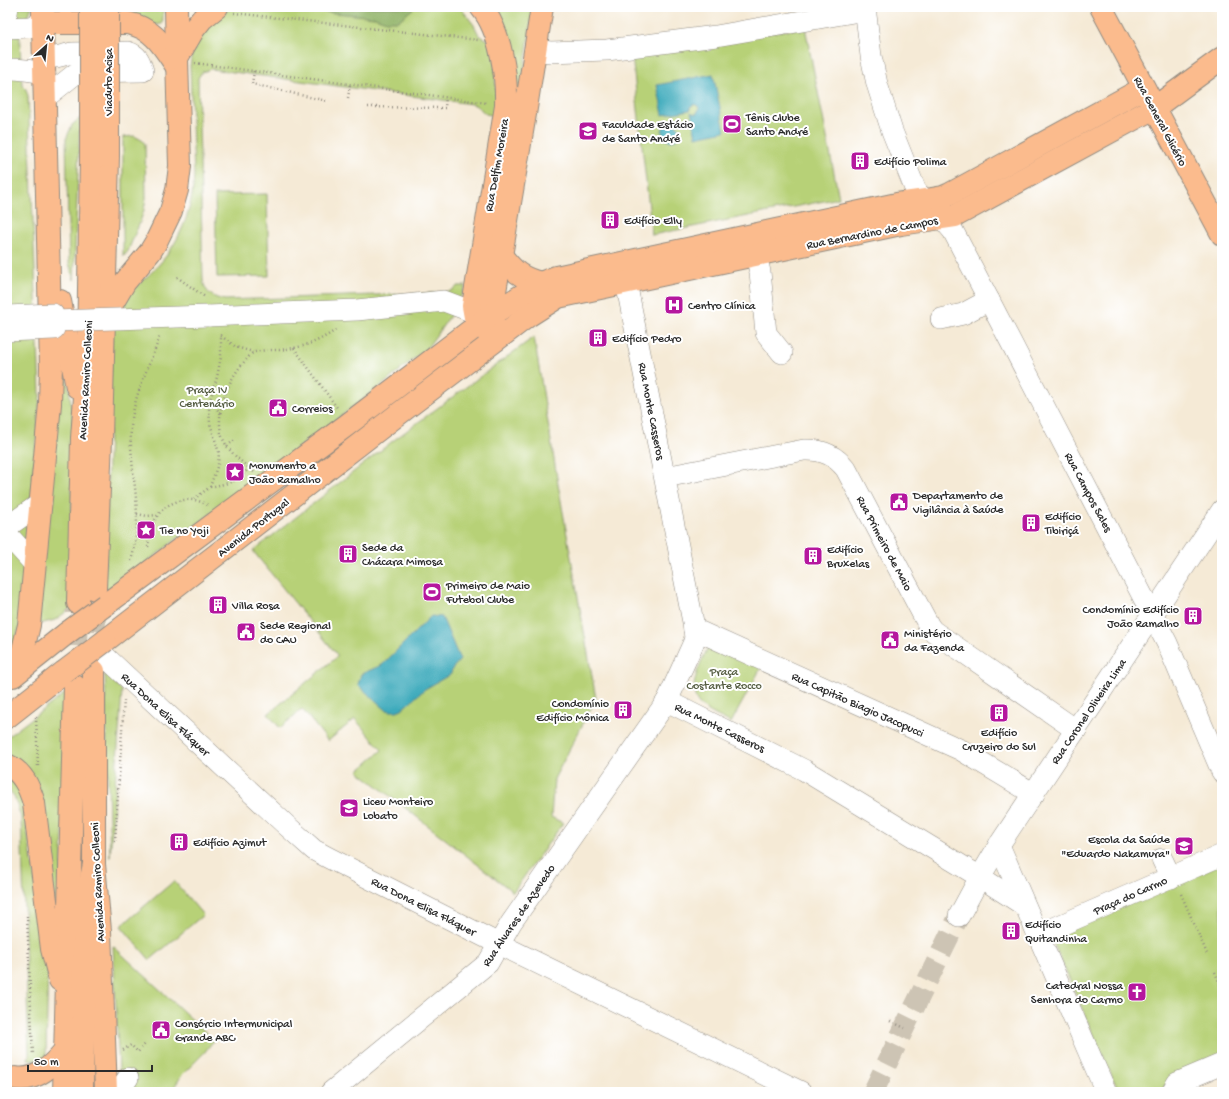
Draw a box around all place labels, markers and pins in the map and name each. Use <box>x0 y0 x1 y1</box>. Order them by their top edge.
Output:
place label: Tênis Clube Santo André <box>745 112 809 140</box>
sports icon: Tênis Clube Santo André <box>721 113 743 135</box>
place label: Faculdade Estácio de Santo André <box>601 119 693 147</box>
school or university icon: Faculdade Estácio de Santo André <box>577 120 599 142</box>
building icon: Edifício Polima <box>849 150 871 172</box>
place label: Edifício Polima <box>874 156 947 170</box>
building icon: Edifício Elly <box>599 209 621 231</box>
place label: Edifício Elly <box>624 215 682 229</box>
hospital icon: Centro Clínica <box>663 294 685 316</box>
place label: Centro Clínica <box>688 300 756 314</box>
building icon: Edifício Pedro <box>587 327 609 349</box>
place label: Edifício Pedro <box>612 333 681 347</box>
public building icon: Correios <box>267 397 289 419</box>
place label: Correios <box>292 403 333 417</box>
place label: Monumento a João Ramalho <box>249 460 321 488</box>
place icon: Monumento a João Ramalho <box>224 461 246 483</box>
place label: Departamento de Vigilância à Saúde <box>912 490 1004 518</box>
public building icon: Departamento de Vigilância à Saúde <box>888 491 910 513</box>
place label: Edifício Tibiriçá <box>1044 511 1081 539</box>
building icon: Edifício Tibiriçá <box>1020 512 1042 534</box>
place icon: Tie no Yoji <box>135 519 157 541</box>
place label: Tie no Yoji <box>159 525 209 539</box>
place label: Sede da Chácara Mimosa <box>362 542 443 570</box>
building icon: Sede da Chácara Mimosa <box>337 543 359 565</box>
place label: Edifício Bruxelas <box>826 544 870 572</box>
building icon: Edifício Bruxelas <box>802 545 824 567</box>
place label: Primeiro de Maio Futebol Clube <box>445 580 530 608</box>
sports icon: Primeiro de Maio Futebol Clube <box>421 581 443 603</box>
building icon: Villa Rosa <box>207 594 229 616</box>
place label: Villa Rosa <box>231 600 280 614</box>
place label: Condomínio Edifício João Ramalho <box>1083 604 1179 632</box>
building icon: Condomínio Edifício João Ramalho <box>1182 605 1204 627</box>
place label: Sede Regional do CAU <box>260 620 331 648</box>
public building icon: Sede Regional do CAU <box>235 621 257 643</box>
place label: Ministério da Fazenda <box>904 628 965 656</box>
public building icon: Ministério da Fazenda <box>879 629 901 651</box>
place label: Condomínio Edifício Mônica <box>536 698 609 726</box>
building icon: Condomínio Edifício Mônica <box>612 699 634 721</box>
building icon: Edifício Cruzeiro do Sul <box>988 702 1010 724</box>
place label: Edifício Cruzeiro do Sul <box>962 727 1036 755</box>
place label: Liceu Monteiro Lobato <box>363 796 433 824</box>
school or university icon: Liceu Monteiro Lobato <box>338 797 360 819</box>
building icon: Edifício Azimut <box>168 831 190 853</box>
place label: Escola da Saúde "Eduardo Nakamura" <box>1061 834 1171 862</box>
school or university icon: Escola da Saúde "Eduardo Nakamura" <box>1173 835 1195 857</box>
place label: Edifício Azimut <box>193 837 267 851</box>
place label: Edifício Quitandinha <box>1025 919 1087 947</box>
building icon: Edifício Quitandinha <box>1000 920 1022 942</box>
place label: Catedral Nossa Senhora do Carmo <box>1031 980 1123 1008</box>
church icon: Catedral Nossa Senhora do Carmo <box>1126 981 1148 1003</box>
place label: Consórcio Intermunicipal Grande ABC <box>175 1018 293 1046</box>
public building icon: Consórcio Intermunicipal Grande ABC <box>150 1019 172 1041</box>

